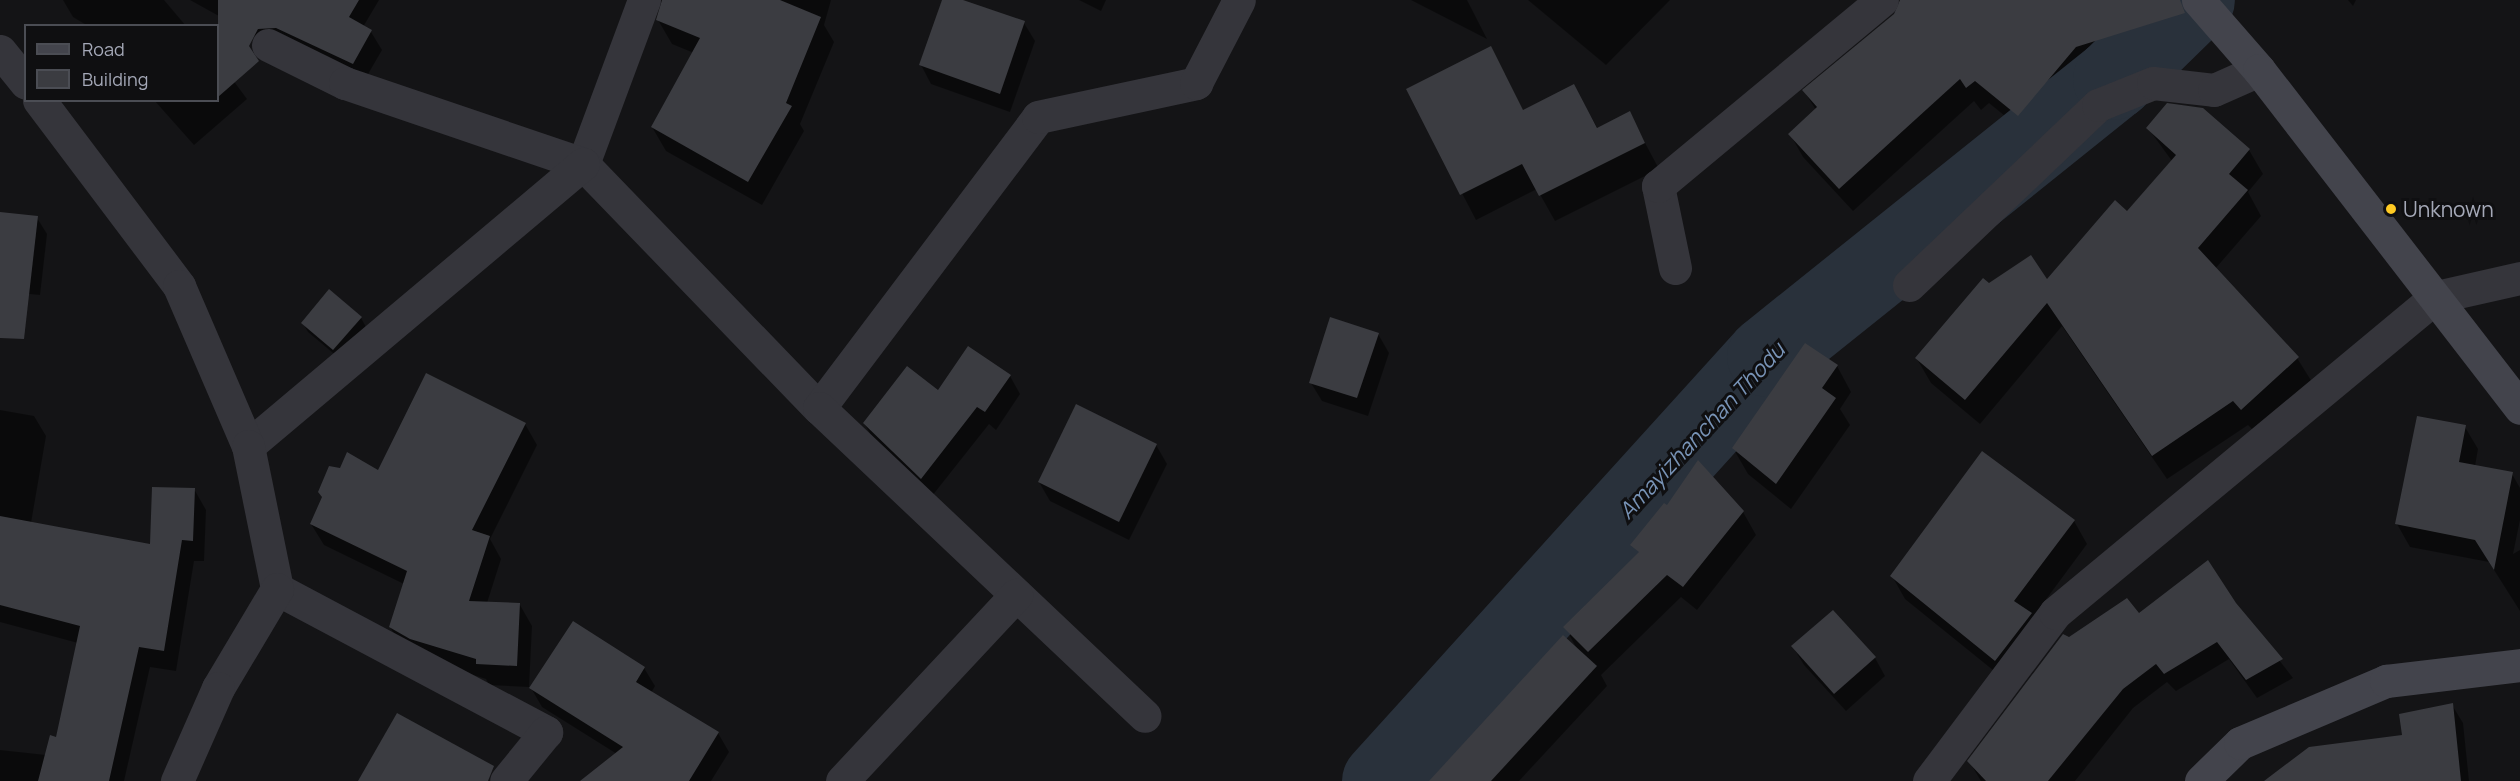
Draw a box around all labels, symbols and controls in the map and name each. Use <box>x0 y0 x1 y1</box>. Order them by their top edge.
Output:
legend <box>24 24 219 102</box>
text: Road <box>82 37 125 61</box>
text: Building <box>82 67 148 91</box>
place label: Unknown <box>2403 196 2494 222</box>
marker: Unknown <box>2384 202 2398 216</box>
water label: Amayizhanchan Thodu <box>1614 338 1790 524</box>

